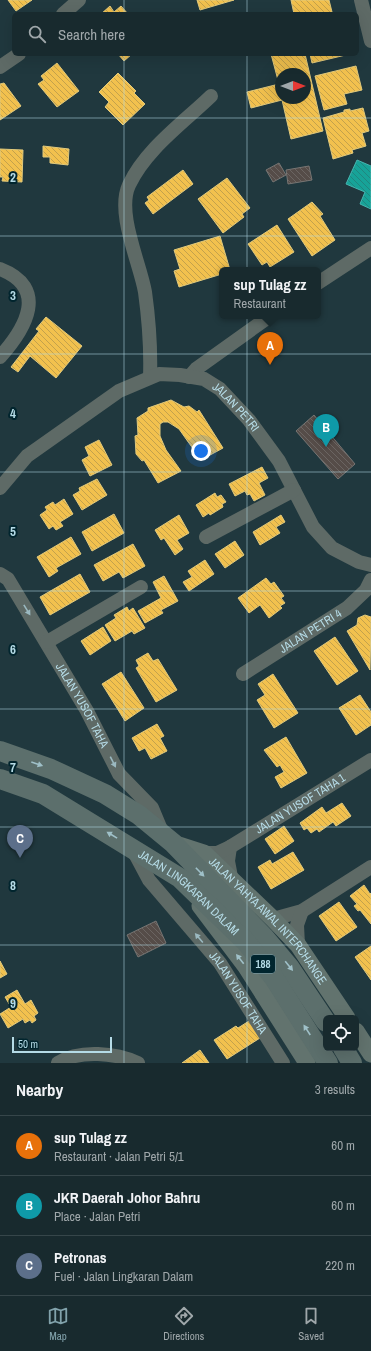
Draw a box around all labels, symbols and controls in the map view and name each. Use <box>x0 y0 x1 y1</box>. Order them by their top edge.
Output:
search box <box>12 12 359 56</box>
icon: search <box>26 23 48 45</box>
text: Search here <box>58 24 125 45</box>
north arrow <box>275 68 311 104</box>
text: 2 <box>10 169 16 186</box>
popup <box>219 267 321 319</box>
text: sup Tulag zz <box>234 274 306 295</box>
text: 3 <box>10 287 16 304</box>
text: Restaurant <box>234 295 286 312</box>
pin: A <box>257 332 283 365</box>
street label: JALAN PETRI <box>209 378 263 435</box>
text: 4 <box>10 405 16 422</box>
pin: B <box>313 414 339 447</box>
your location <box>191 441 211 461</box>
text: 5 <box>10 523 16 540</box>
one-way arrow <box>24 604 31 616</box>
street label: JALAN PETRI 4 <box>276 605 345 657</box>
text: 6 <box>10 641 16 658</box>
street label: JALAN YUSOF TAHA <box>52 660 113 751</box>
one-way arrow <box>110 756 116 768</box>
text: 7 <box>10 759 16 776</box>
one-way arrow <box>31 761 43 767</box>
street label: JALAN YUSOF TAHA 1 <box>252 769 349 837</box>
pin: C <box>7 825 33 858</box>
one-way arrow <box>106 831 118 838</box>
street label: JALAN LINGKARAN DALAM <box>135 846 242 939</box>
street label: JALAN YAHYA AWAL INTERCHANGE <box>205 854 330 988</box>
one-way arrow <box>195 867 205 877</box>
text: 8 <box>10 877 16 894</box>
one-way arrow <box>194 933 203 943</box>
street label: JALAN YUSOF TAHA <box>206 948 271 1037</box>
one-way arrow <box>236 954 245 965</box>
road number: 188 <box>251 955 275 973</box>
one-way arrow <box>284 961 293 972</box>
text: 9 <box>10 995 16 1012</box>
map controls <box>323 1015 359 1051</box>
button: locate <box>323 1015 359 1051</box>
one-way arrow <box>304 1024 311 1036</box>
scale bar <box>12 1035 112 1054</box>
text: 50 m <box>18 1037 38 1051</box>
text: Nearby <box>16 1078 63 1101</box>
text: 3 results <box>315 1081 355 1098</box>
text: sup Tulag zz <box>54 1127 127 1148</box>
text: A <box>25 1137 33 1154</box>
text: 60 m <box>331 1137 355 1154</box>
text: Restaurant · Jalan Petri 5/1 <box>54 1148 184 1165</box>
text: JKR Daerah Johor Bahru <box>54 1187 200 1208</box>
text: B <box>25 1197 33 1214</box>
text: 60 m <box>331 1197 355 1214</box>
text: Place · Jalan Petri <box>54 1208 141 1225</box>
text: Petronas <box>54 1247 107 1268</box>
text: C <box>25 1257 33 1274</box>
text: 220 m <box>325 1257 355 1274</box>
text: Fuel · Jalan Lingkaran Dalam <box>54 1268 193 1285</box>
tab: Map <box>47 1305 69 1343</box>
tab: Directions <box>163 1305 204 1343</box>
tab: Saved <box>298 1305 324 1343</box>

